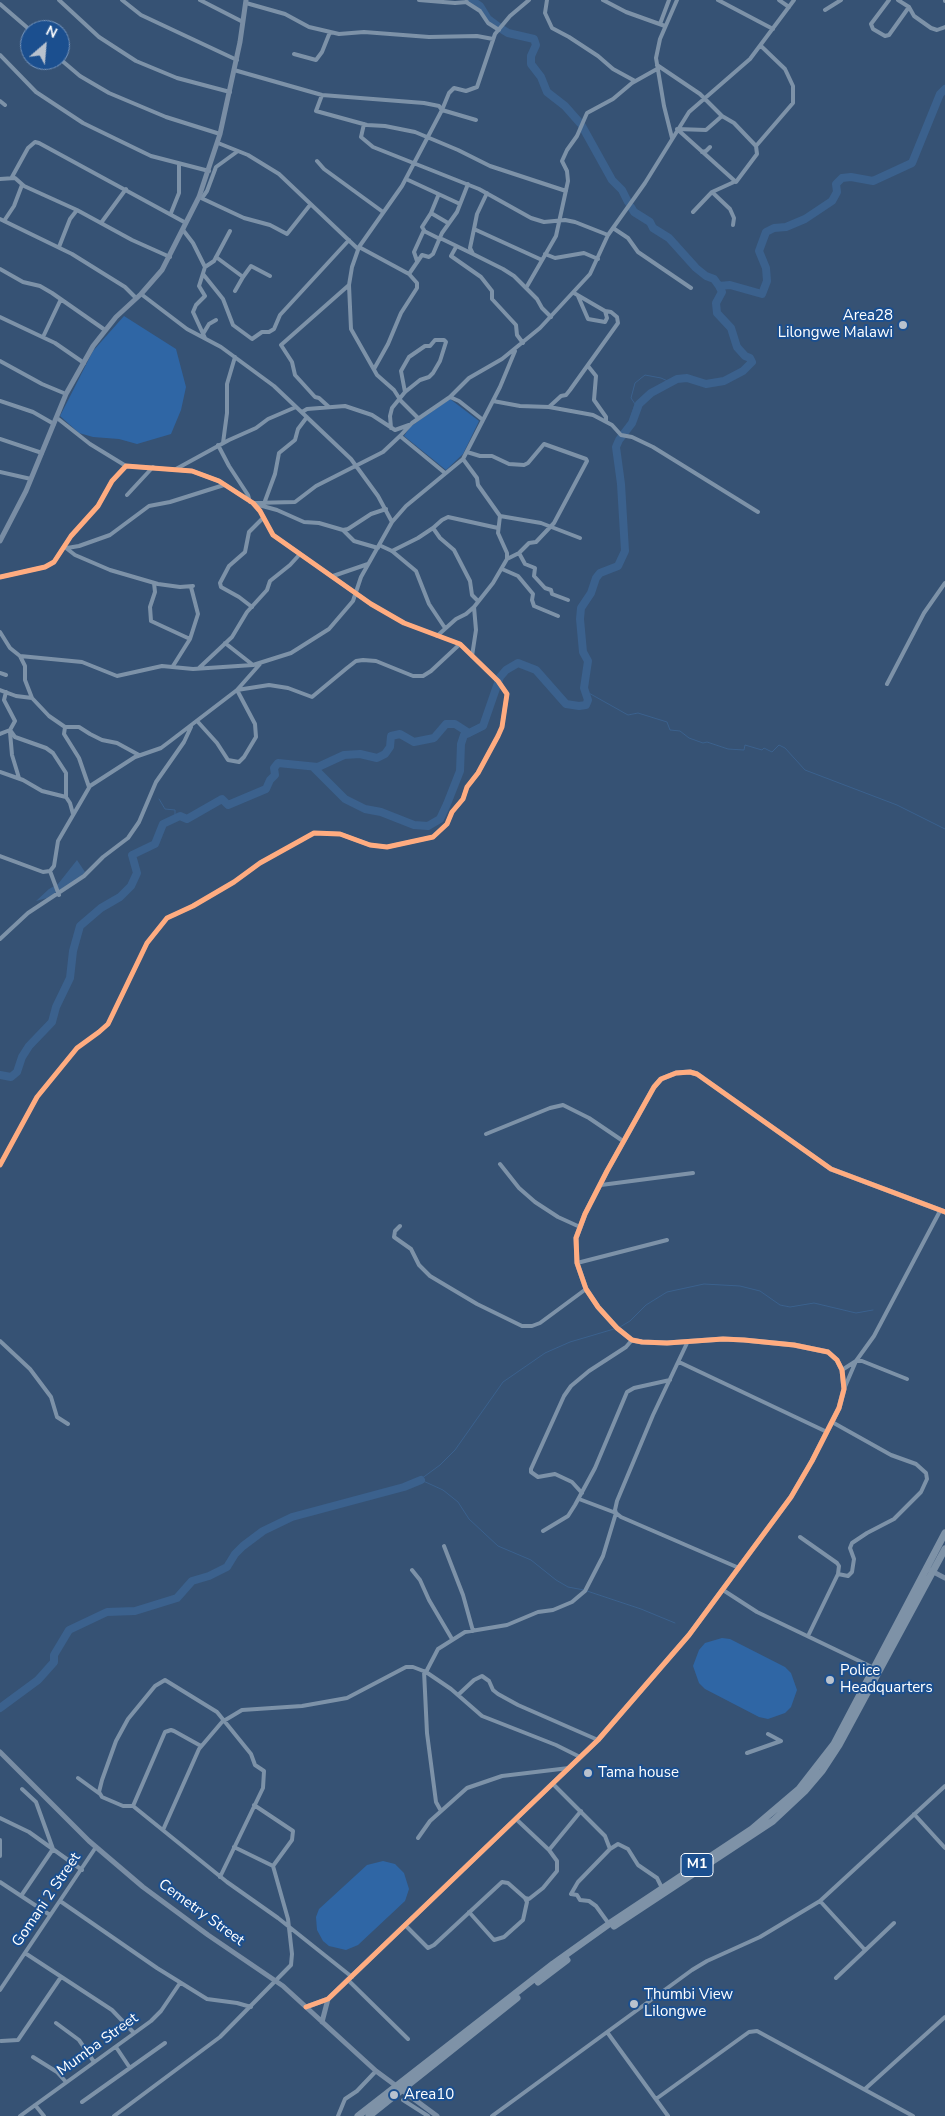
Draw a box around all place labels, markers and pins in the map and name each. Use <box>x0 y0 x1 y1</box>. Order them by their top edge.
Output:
place label: Area28 Lilongwe Malawi <box>778 307 893 342</box>
marker: Area28 Lilongwe Malawi <box>897 319 909 331</box>
place label: Police Headquarters <box>840 1662 933 1697</box>
marker: Police Headquarters <box>824 1674 836 1686</box>
place label: Tama house <box>598 1764 679 1782</box>
marker: Tama house <box>582 1767 594 1779</box>
place label: Thumbi View Lilongwe <box>644 1986 733 2021</box>
marker: Thumbi View Lilongwe <box>628 1998 640 2010</box>
place label: Area10 <box>404 2086 454 2104</box>
marker: Area10 <box>388 2089 400 2101</box>

